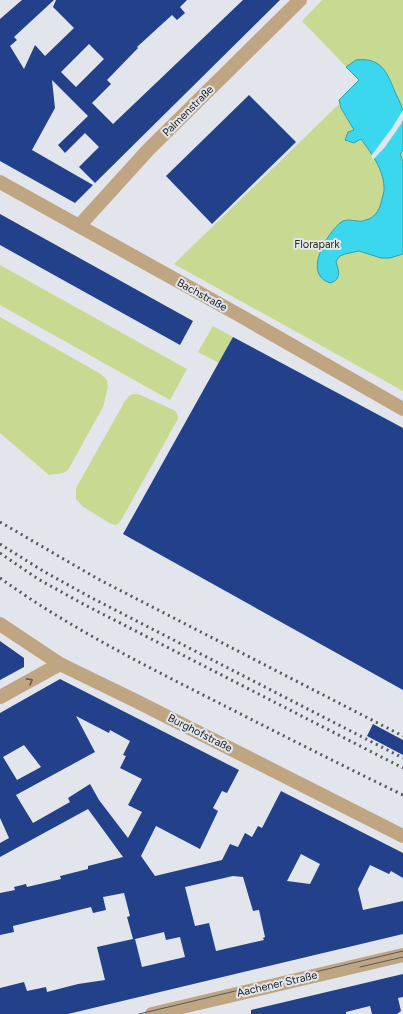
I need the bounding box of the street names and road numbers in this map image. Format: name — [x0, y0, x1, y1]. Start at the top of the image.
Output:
street label: Palmenstraße — [160, 83, 216, 139]
street label: Bachstraße — [175, 276, 229, 314]
street label: Burghofstraße — [166, 711, 234, 755]
street label: Aachener Straße — [236, 968, 318, 1000]

